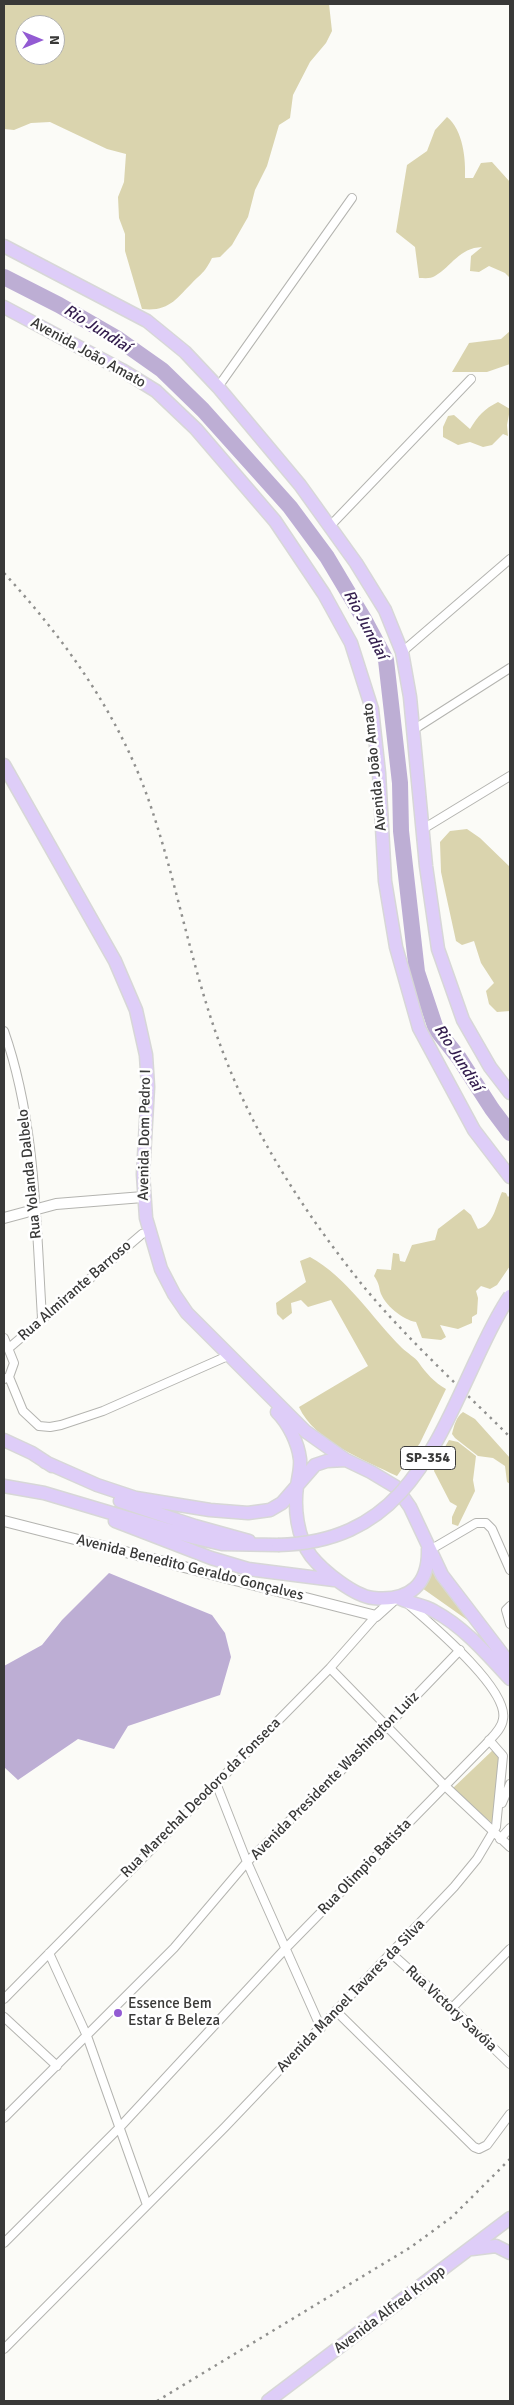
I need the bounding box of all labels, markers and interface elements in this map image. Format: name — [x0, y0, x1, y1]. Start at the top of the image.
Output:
north arrow — [15, 15, 65, 65]
text: N — [46, 35, 63, 45]
water label: Rio Jundiaí — [60, 301, 134, 357]
street label: Avenida João Amato — [27, 314, 149, 392]
water label: Rio Jundiaí — [339, 587, 391, 663]
street label: Avenida João Amato — [359, 702, 391, 832]
water label: Rio Jundiaí — [429, 1021, 487, 1095]
street label: Avenida Dom Pedro I — [135, 1069, 155, 1201]
street label: Rua Yolanda Dalbelo — [14, 1108, 46, 1240]
street label: Rua Almirante Barroso — [15, 1237, 135, 1345]
road number: SP-354 — [400, 1446, 456, 1470]
street label: Avenida Benedito Geraldo Gonçalves — [75, 1531, 305, 1605]
street label: Avenida Presidente Washington Luiz — [247, 1688, 423, 1864]
street label: Rua Marechal Deodoro da Fonseca — [117, 1714, 285, 1882]
street label: Rua Olimpio Batista — [315, 1815, 415, 1919]
street label: Avenida Manoel Tavares da Silva — [273, 1916, 429, 2076]
street label: Rua Victory Savóia — [402, 1962, 500, 2056]
place label: Essence Bem Estar & Beleza — [128, 1995, 220, 2030]
marker: Essence Bem Estar & Beleza — [112, 2007, 124, 2019]
street label: Avenida Alfred Krupp — [331, 2262, 449, 2358]

